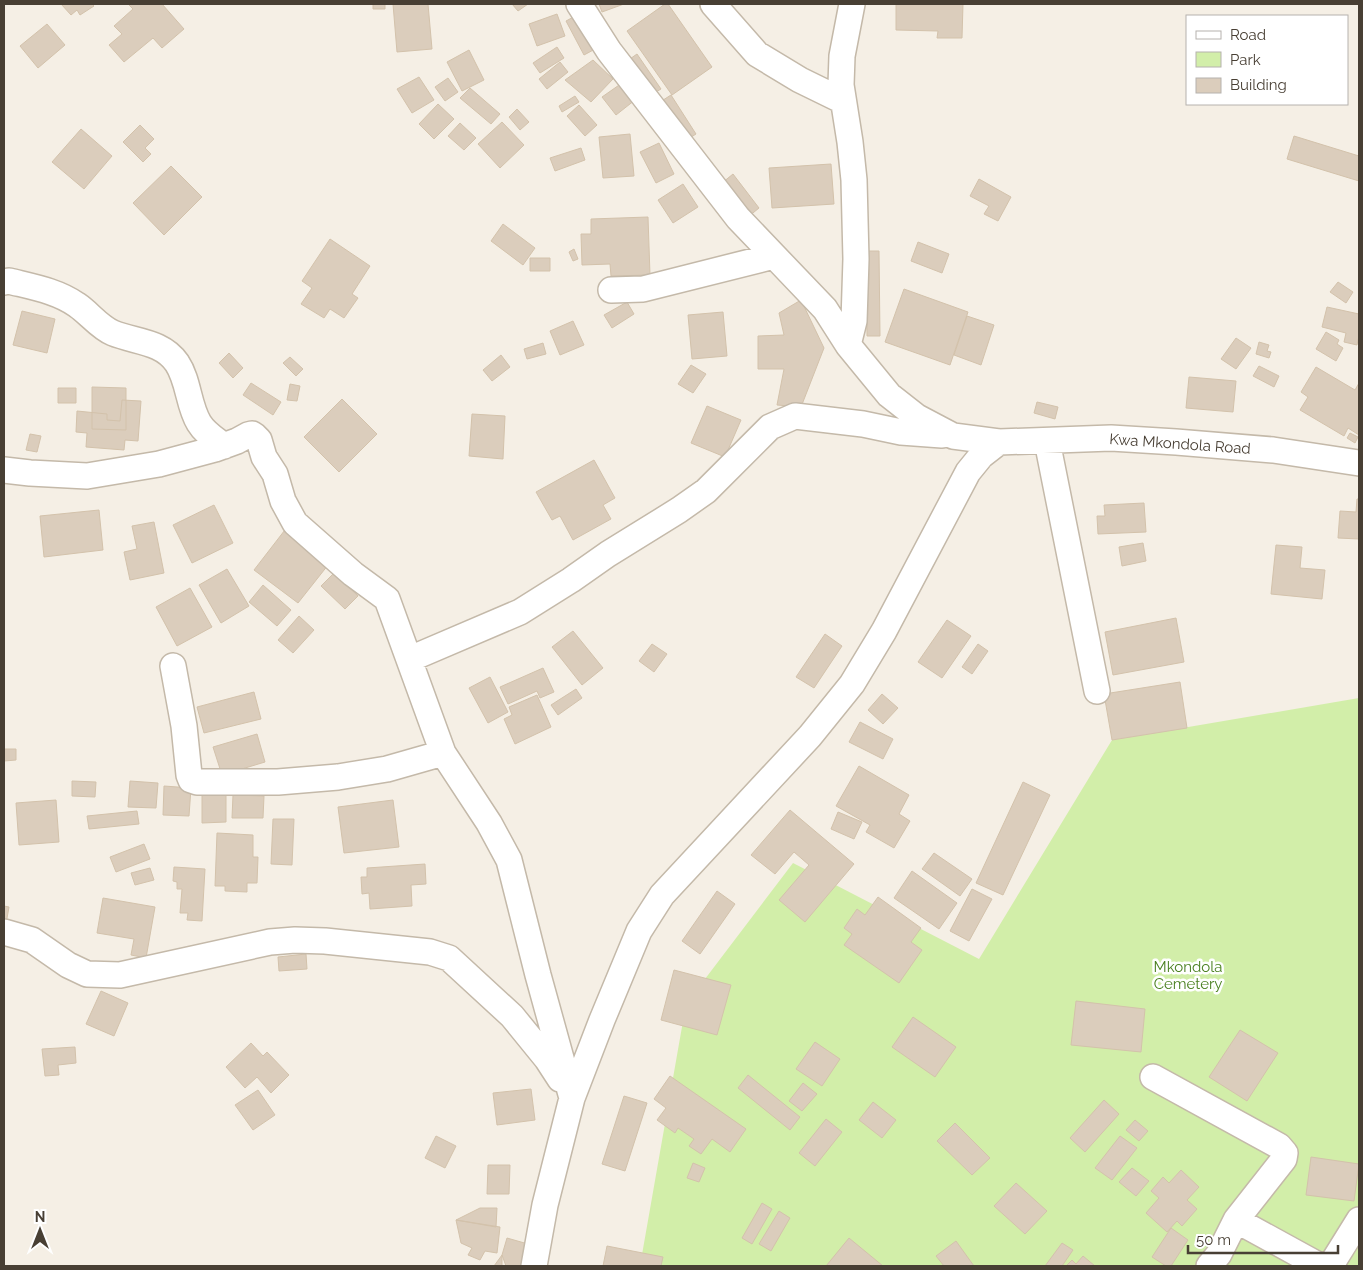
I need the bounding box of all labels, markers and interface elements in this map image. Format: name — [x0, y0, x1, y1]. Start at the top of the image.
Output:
legend — [1186, 15, 1348, 105]
text: Road — [1230, 26, 1266, 44]
text: Park — [1230, 51, 1261, 69]
text: Building — [1230, 76, 1287, 94]
street label: Kwa Mkondola Road — [1109, 430, 1251, 458]
park label: Mkondola Cemetery — [1154, 958, 1222, 993]
north arrow — [15, 1205, 65, 1255]
text: N — [35, 1209, 45, 1225]
scale bar — [1188, 1222, 1338, 1254]
text: 50 m — [1196, 1231, 1231, 1249]

